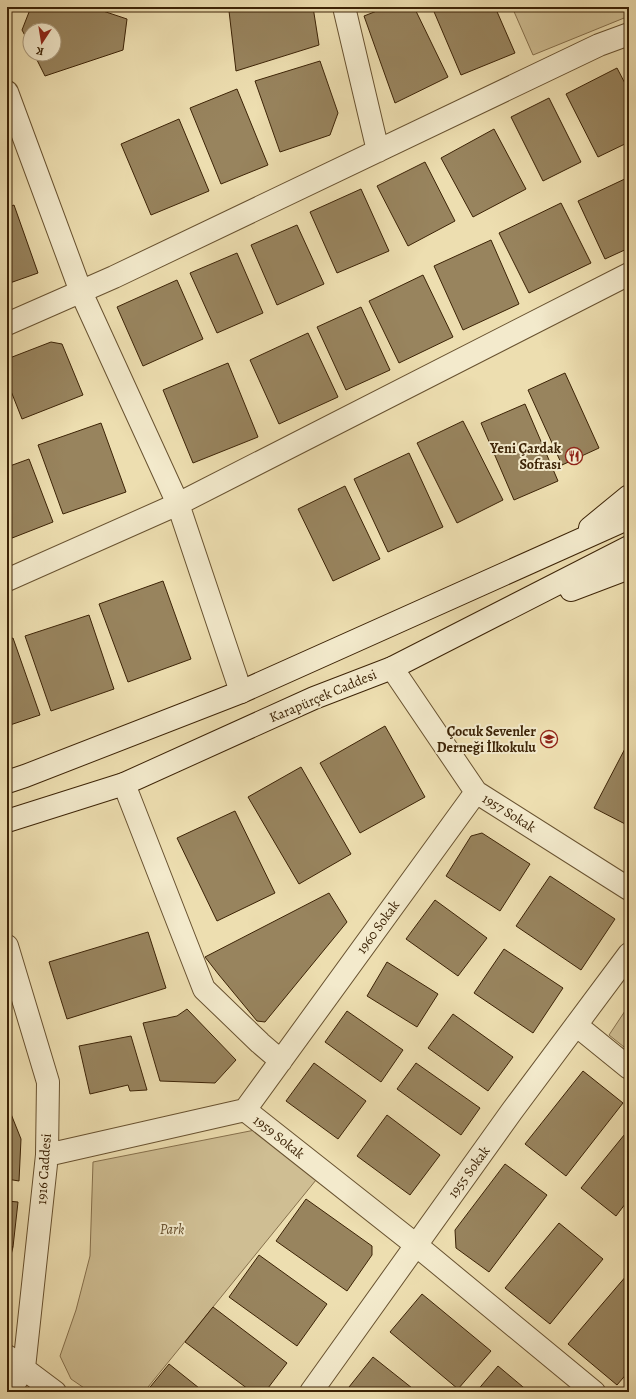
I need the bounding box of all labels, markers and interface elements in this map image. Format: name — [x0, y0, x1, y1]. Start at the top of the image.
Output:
north arrow — [22, 22, 62, 62]
text: K — [34, 43, 45, 59]
place label: Yeni Çardak Sofrası — [489, 439, 562, 474]
restaurant icon: Yeni Çardak Sofrası — [564, 446, 584, 466]
street label: Karapürçek Caddesi — [266, 665, 380, 727]
place label: Çocuk Sevenler Derneği İlkokulu — [437, 722, 536, 757]
school or university icon: Çocuk Sevenler Derneği İlkokulu — [539, 729, 559, 749]
street label: 1957 Sokak — [478, 789, 540, 837]
street label: 1960 Sokak — [352, 896, 404, 958]
street label: 1959 Sokak — [249, 1111, 309, 1163]
street label: 1916 Caddesi — [32, 1133, 56, 1205]
street label: 1955 Sokak — [444, 1142, 494, 1202]
park label: Park — [160, 1220, 184, 1239]

